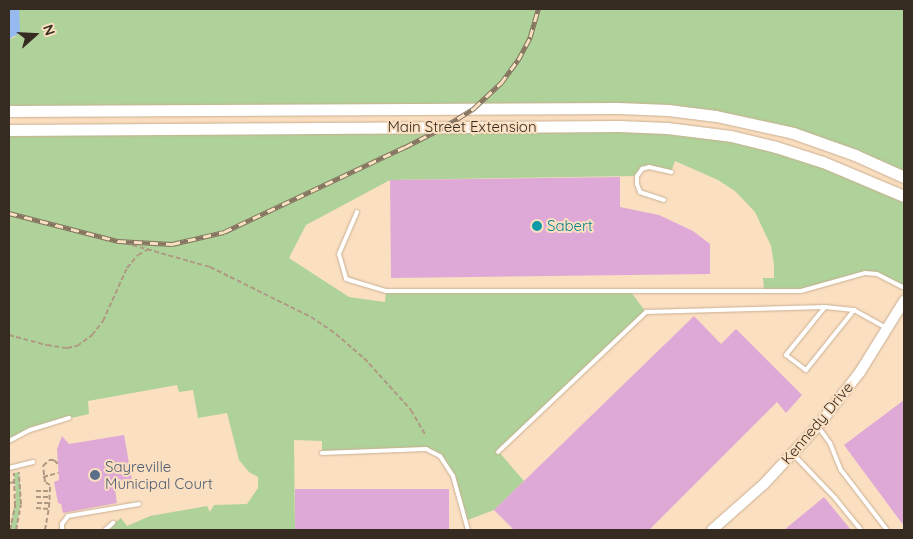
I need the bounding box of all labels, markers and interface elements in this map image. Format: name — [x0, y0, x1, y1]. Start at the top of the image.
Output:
north arrow — [10, 10, 60, 60]
text: N — [39, 22, 59, 38]
street label: Main Street Extension — [387, 118, 537, 136]
place label: Sabert — [547, 217, 593, 235]
marker: Sabert — [531, 220, 543, 232]
street label: Kennedy Drive — [777, 378, 857, 468]
place label: Sayreville Municipal Court — [105, 457, 213, 492]
marker: Sayreville Municipal Court — [89, 469, 101, 481]

